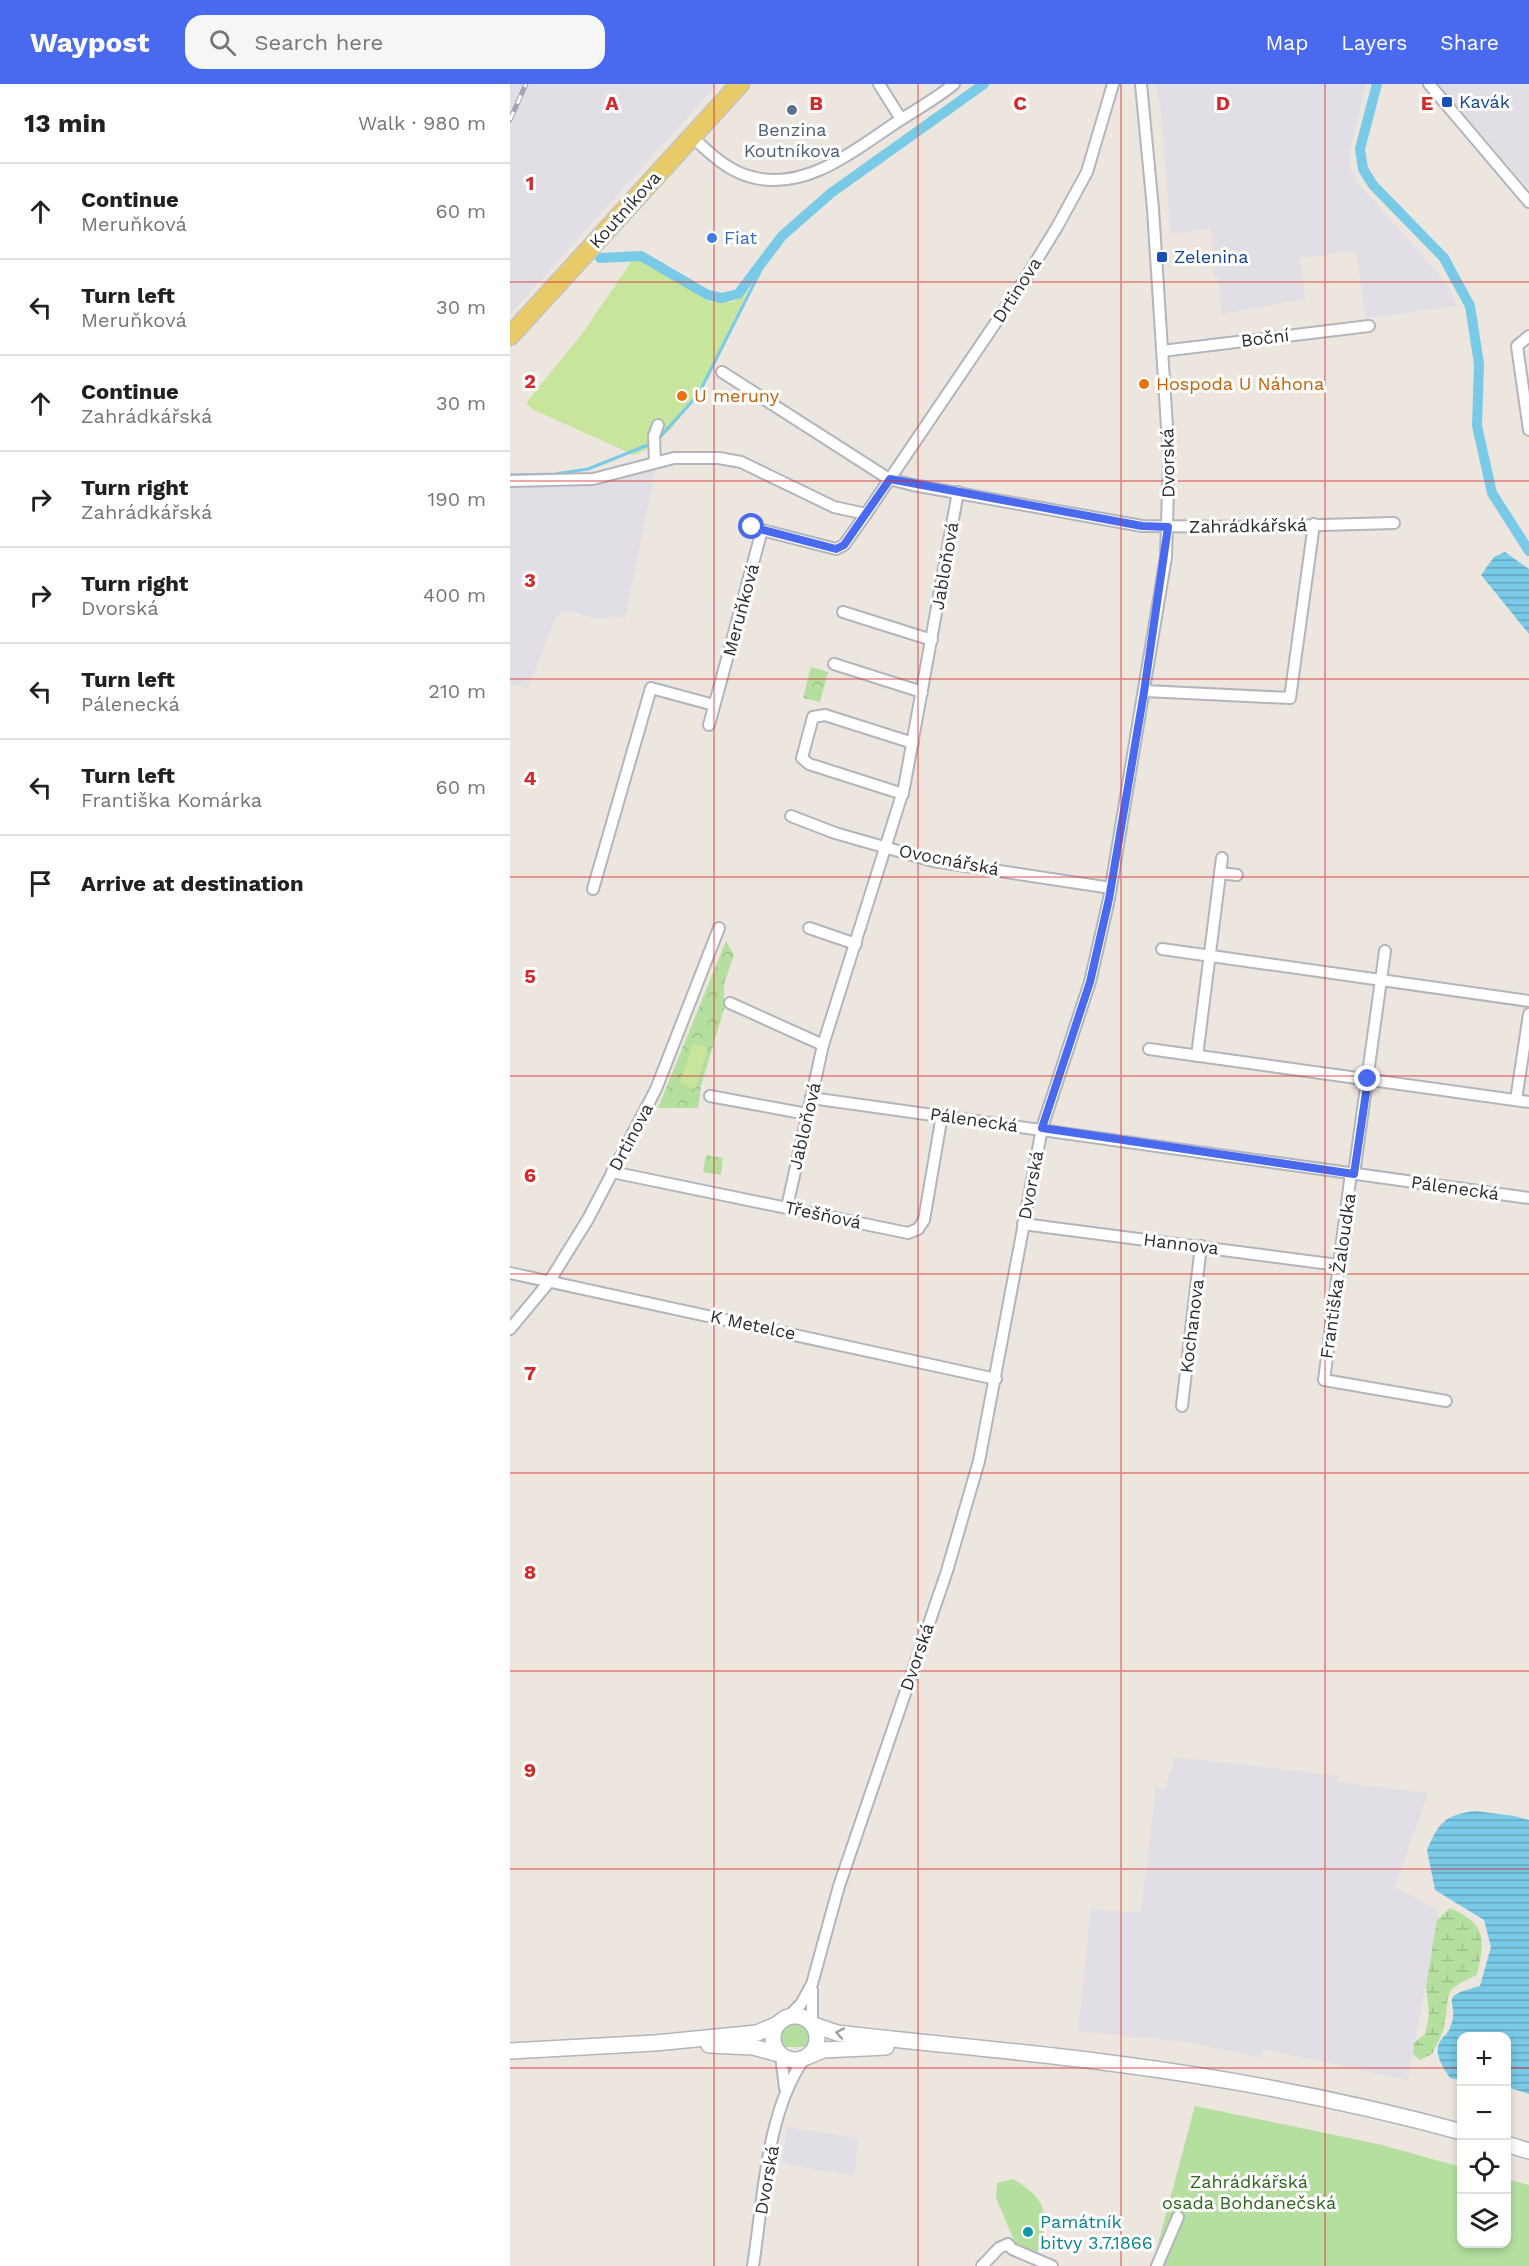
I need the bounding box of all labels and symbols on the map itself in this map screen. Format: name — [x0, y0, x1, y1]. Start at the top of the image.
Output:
text: A — [605, 91, 619, 115]
text: B — [809, 91, 823, 115]
text: C — [1013, 91, 1027, 115]
text: D — [1216, 91, 1230, 115]
text: E — [1421, 91, 1433, 115]
place label: Kavák — [1459, 91, 1510, 112]
marker: Kavák — [1440, 95, 1454, 109]
marker: Benzina Koutníkova — [785, 103, 799, 117]
place label: Benzina Koutníkova — [744, 119, 840, 161]
street label: Koutníkova — [585, 167, 665, 253]
text: 1 — [526, 171, 534, 195]
place label: Fiat — [724, 227, 758, 248]
marker: Fiat — [705, 231, 719, 245]
place label: Zelenina — [1174, 246, 1248, 267]
marker: Zelenina — [1155, 250, 1169, 264]
street label: Drtinova — [988, 253, 1045, 326]
street label: Boční — [1240, 324, 1291, 351]
text: 2 — [524, 369, 536, 393]
place label: Hospoda U Náhona — [1156, 373, 1324, 394]
marker: Hospoda U Náhona — [1137, 377, 1151, 391]
place label: U meruny — [694, 385, 780, 406]
marker: U meruny — [675, 389, 689, 403]
street label: Dvorská — [1156, 428, 1179, 498]
route start — [738, 513, 764, 539]
street label: Zahrádkářská — [1189, 514, 1307, 537]
street label: Jabloňová — [926, 520, 963, 612]
street label: Meruňková — [718, 561, 763, 659]
text: 3 — [524, 568, 536, 592]
text: 4 — [524, 766, 537, 790]
street label: Ovocnářská — [897, 839, 1001, 880]
text: 5 — [524, 964, 536, 988]
route end — [1354, 1065, 1380, 1091]
street label: Jabloňová — [784, 1080, 825, 1172]
street label: Drtinova — [604, 1099, 657, 1174]
street label: Pálenecká — [929, 1103, 1020, 1136]
street label: Dvorská — [1014, 1149, 1047, 1221]
text: 6 — [524, 1163, 536, 1187]
street label: Pálenecká — [1410, 1171, 1501, 1204]
street label: Františka Žaloudka — [1316, 1192, 1360, 1360]
street label: Třešňová — [783, 1196, 863, 1233]
street label: Hannova — [1142, 1228, 1220, 1259]
street label: Kochanova — [1175, 1278, 1208, 1374]
street label: K Metelce — [708, 1305, 798, 1344]
text: 7 — [524, 1361, 536, 1385]
text: 8 — [524, 1560, 536, 1584]
street label: Dvorská — [895, 1620, 938, 1693]
text: 9 — [524, 1758, 536, 1782]
one-way arrow — [835, 2027, 845, 2040]
street label: Dvorská — [750, 2144, 783, 2216]
park label: Zahrádkářská osada Bohdanečská — [1162, 2171, 1336, 2213]
place label: Památník bitvy 3.7.1866 — [1040, 2211, 1153, 2253]
marker: Památník bitvy 3.7.1866 — [1021, 2225, 1035, 2239]

